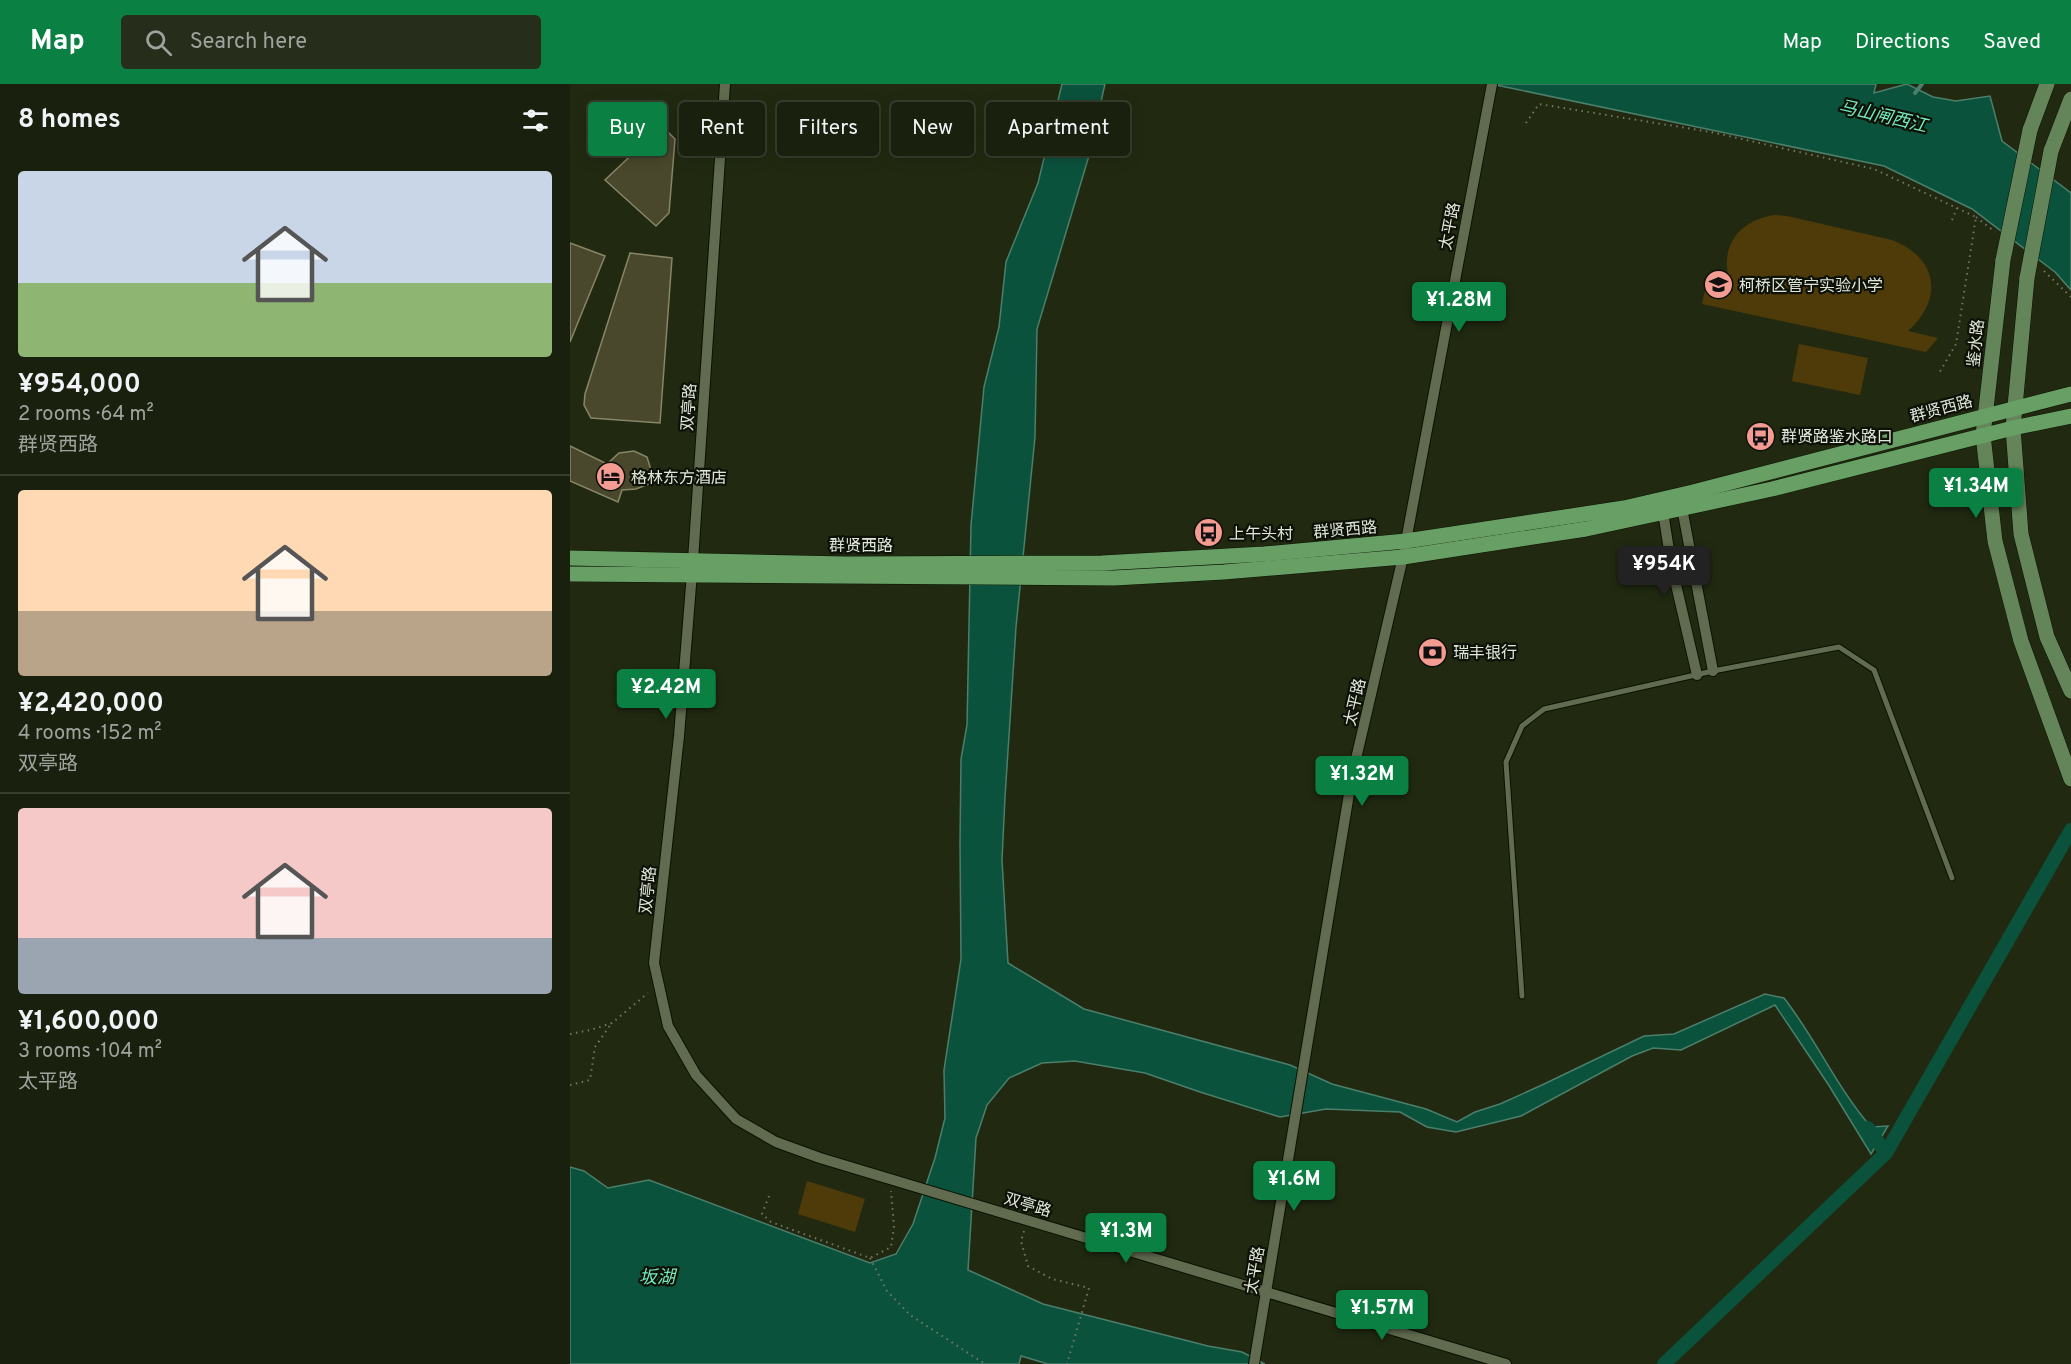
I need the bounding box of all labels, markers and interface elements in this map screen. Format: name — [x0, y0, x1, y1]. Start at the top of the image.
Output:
search box — [121, 15, 541, 69]
text: Map — [30, 24, 85, 60]
icon: search — [142, 26, 175, 59]
text: Search here — [190, 29, 307, 56]
text: Map — [1782, 29, 1822, 56]
text: Directions — [1855, 29, 1950, 56]
text: Saved — [1983, 29, 2041, 56]
water label: 马山闸西江 — [1836, 96, 1931, 139]
chip: Buy — [588, 102, 667, 156]
chip: Rent — [679, 102, 765, 156]
chip: Filters — [777, 102, 879, 156]
chip: New — [891, 102, 974, 156]
chip: Apartment — [986, 102, 1130, 156]
text: 8 homes — [18, 104, 121, 137]
icon: filters — [519, 104, 552, 137]
street label: 太平路 — [1437, 201, 1465, 252]
icon: home — [231, 210, 339, 318]
school or university icon: 柯桥区管宁实验小学 — [1702, 269, 1734, 301]
place label: 柯桥区管宁实验小学 — [1739, 277, 1883, 297]
pin: ¥1.28M — [1410, 282, 1508, 333]
text: ¥1.28M — [1426, 288, 1492, 314]
street label: 鉴水路 — [1965, 318, 1989, 368]
text: ¥954,000 — [18, 369, 141, 402]
street label: 双亭路 — [678, 382, 702, 432]
street label: 群贤西路 — [1908, 392, 1975, 428]
text: 2 rooms · 64 m² — [18, 402, 154, 428]
bus stop icon: 群贤路鉴水路口 — [1744, 420, 1776, 452]
place label: 群贤路鉴水路口 — [1781, 428, 1893, 448]
text: 群贤西路 — [18, 433, 98, 459]
hotel icon: 格林东方酒店 — [594, 461, 626, 493]
pin: ¥1.34M — [1927, 468, 2025, 519]
place label: 格林东方酒店 — [631, 469, 727, 489]
text: ¥1.34M — [1943, 474, 2009, 500]
bus stop icon: 上午头村 — [1192, 517, 1224, 549]
street label: 群贤西路 — [1312, 518, 1378, 544]
place label: 上午头村 — [1229, 525, 1293, 545]
icon: home — [231, 529, 339, 637]
street label: 群贤西路 — [829, 537, 893, 557]
pin: ¥954K — [1622, 546, 1706, 597]
text: ¥954K — [1632, 552, 1696, 578]
bank icon: 瑞丰银行 — [1416, 636, 1448, 668]
place label: 瑞丰银行 — [1453, 644, 1517, 664]
pin: ¥2.42M — [617, 669, 715, 720]
text: ¥2.42M — [631, 675, 701, 701]
street label: 太平路 — [1341, 677, 1371, 728]
text: ¥2,420,000 — [18, 688, 164, 721]
text: 4 rooms · 152 m² — [18, 721, 162, 747]
text: 双亭路 — [18, 752, 78, 778]
pin: ¥1.32M — [1313, 756, 1411, 807]
text: ¥1.32M — [1329, 762, 1395, 788]
icon: home — [231, 847, 339, 955]
street label: 双亭路 — [637, 865, 661, 915]
text: ¥1,600,000 — [18, 1006, 159, 1039]
text: 3 rooms · 104 m² — [18, 1039, 162, 1065]
text: 太平路 — [18, 1070, 78, 1096]
pin: ¥1.6M — [1252, 1161, 1336, 1212]
text: ¥1.6M — [1267, 1167, 1321, 1193]
street label: 双亭路 — [1002, 1189, 1053, 1222]
pin: ¥1.3M — [1084, 1213, 1168, 1264]
text: ¥1.3M — [1099, 1219, 1153, 1245]
street label: 太平路 — [1242, 1245, 1270, 1296]
water label: 坂湖 — [639, 1267, 678, 1290]
pin: ¥1.57M — [1333, 1290, 1431, 1341]
text: ¥1.57M — [1350, 1296, 1414, 1322]

